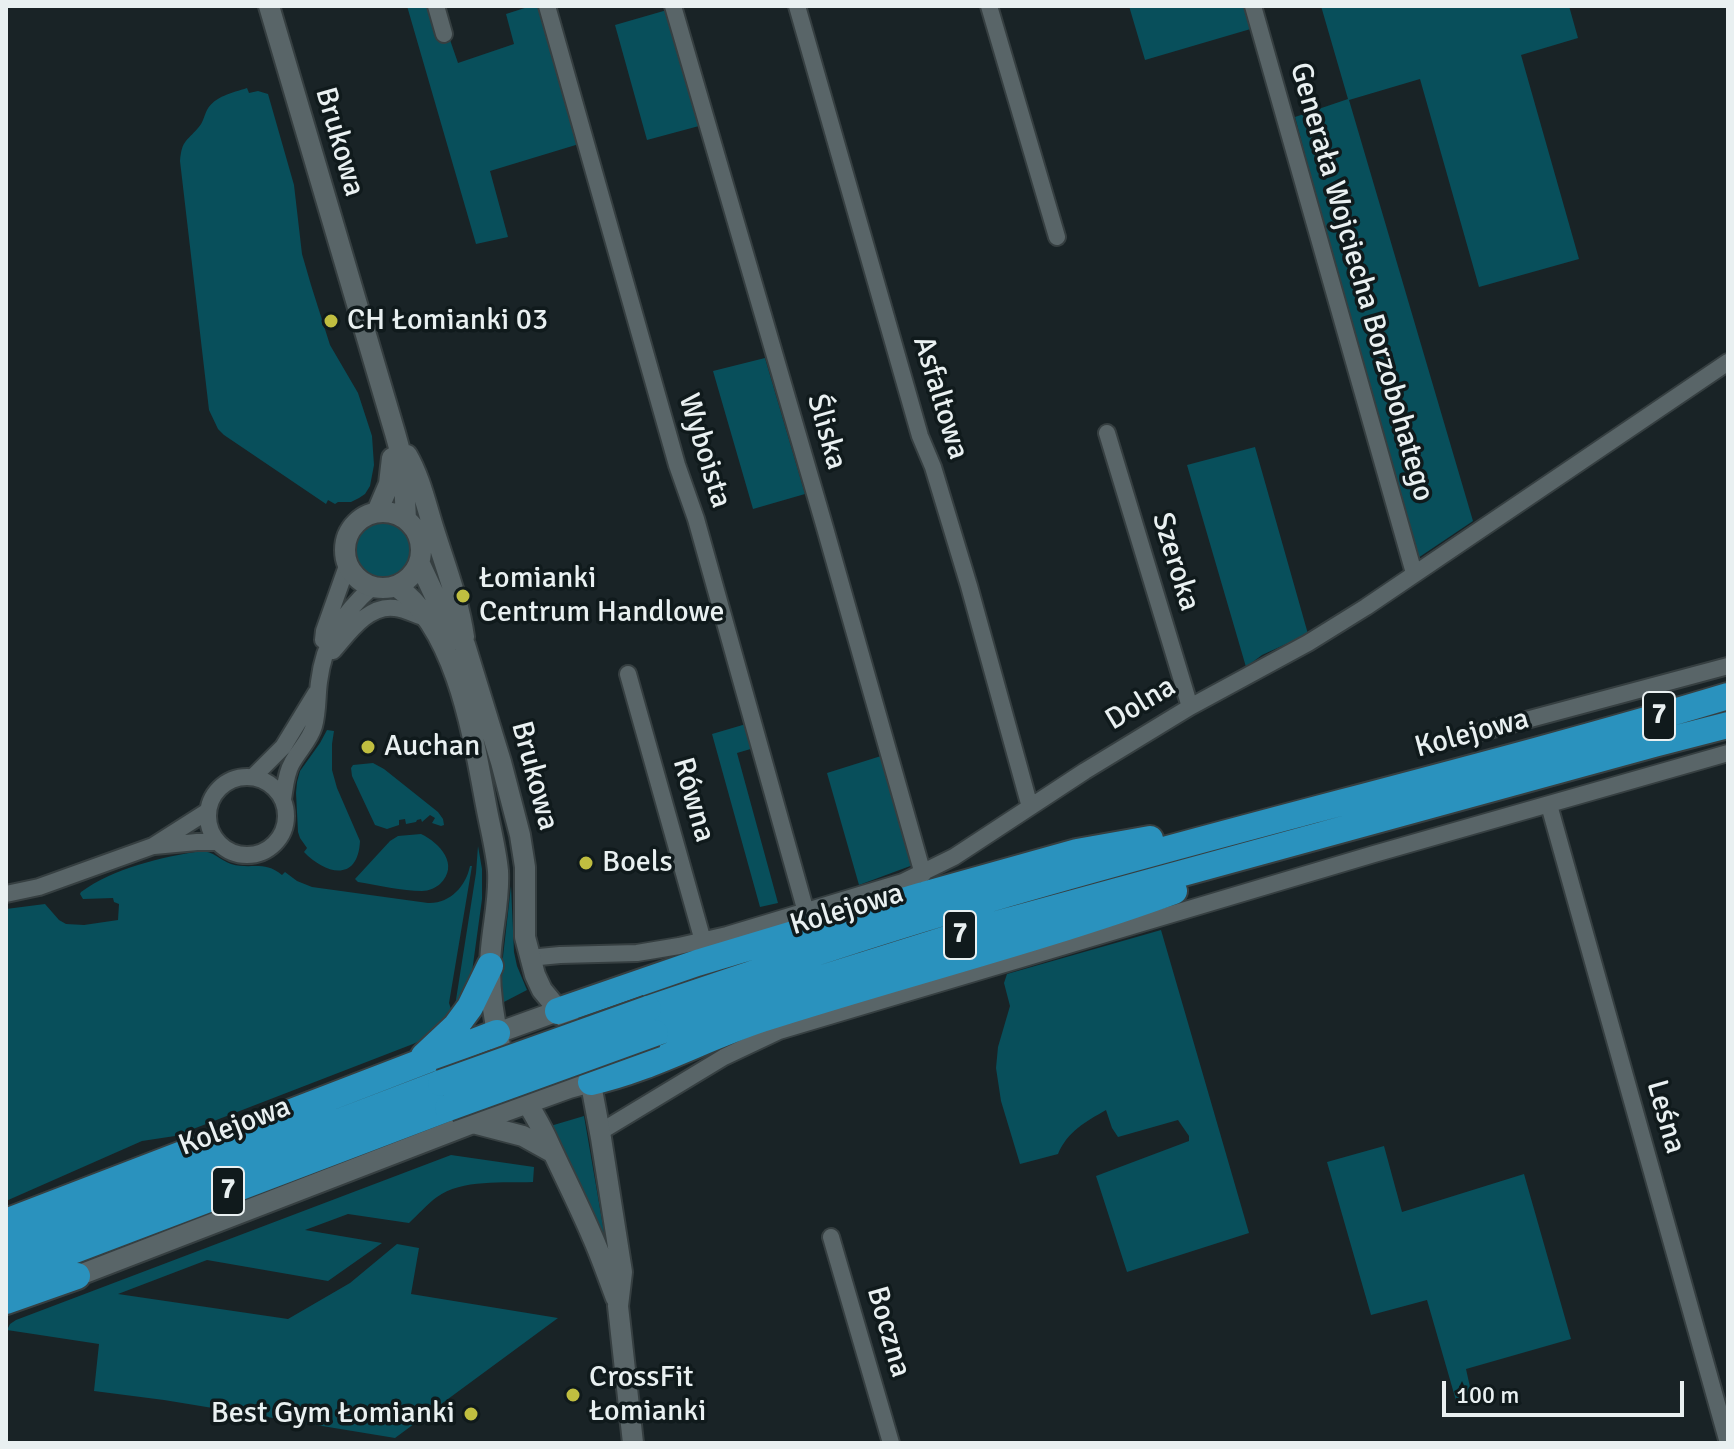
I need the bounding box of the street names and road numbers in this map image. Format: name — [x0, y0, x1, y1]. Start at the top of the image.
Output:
street label: Generała Wojciecha Borzobohatego — [1281, 59, 1441, 505]
street label: Brukowa — [306, 83, 372, 201]
street label: Asfaltowa — [904, 332, 976, 464]
street label: Wyboista — [670, 389, 738, 513]
street label: Śliska — [798, 390, 854, 474]
street label: Szeroka — [1143, 509, 1207, 615]
street label: Dolna — [1099, 669, 1183, 739]
road number: 7 — [1643, 692, 1675, 740]
street label: Kolejowa — [1411, 702, 1533, 766]
street label: Brukowa — [502, 717, 566, 835]
street label: Równa — [664, 754, 722, 846]
street label: Kolejowa — [786, 876, 908, 944]
road number: 7 — [944, 911, 976, 959]
street label: Leśna — [1637, 1076, 1693, 1158]
street label: Kolejowa — [174, 1089, 296, 1165]
road number: 7 — [212, 1167, 244, 1215]
street label: Boczna — [858, 1282, 918, 1382]

